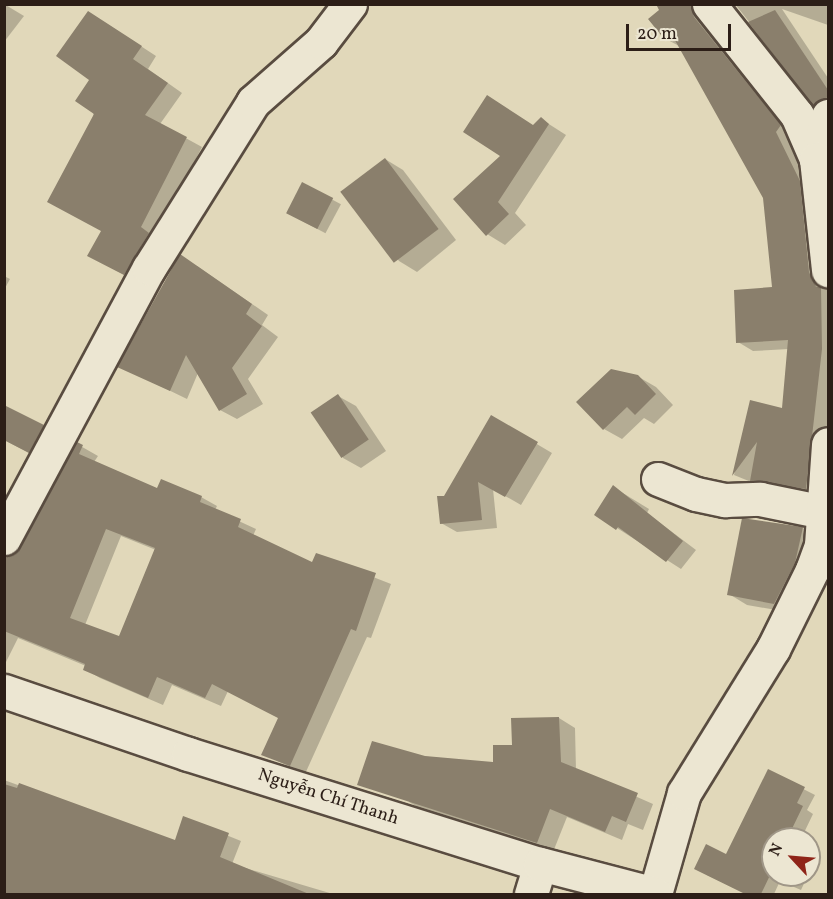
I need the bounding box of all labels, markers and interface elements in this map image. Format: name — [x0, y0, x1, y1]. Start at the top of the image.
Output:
scale bar — [629, 12, 734, 50]
text: 20 m — [637, 22, 677, 47]
street label: Nguyễn Chí Thanh — [255, 765, 401, 831]
north arrow — [761, 827, 821, 887]
text: N — [764, 840, 789, 860]

